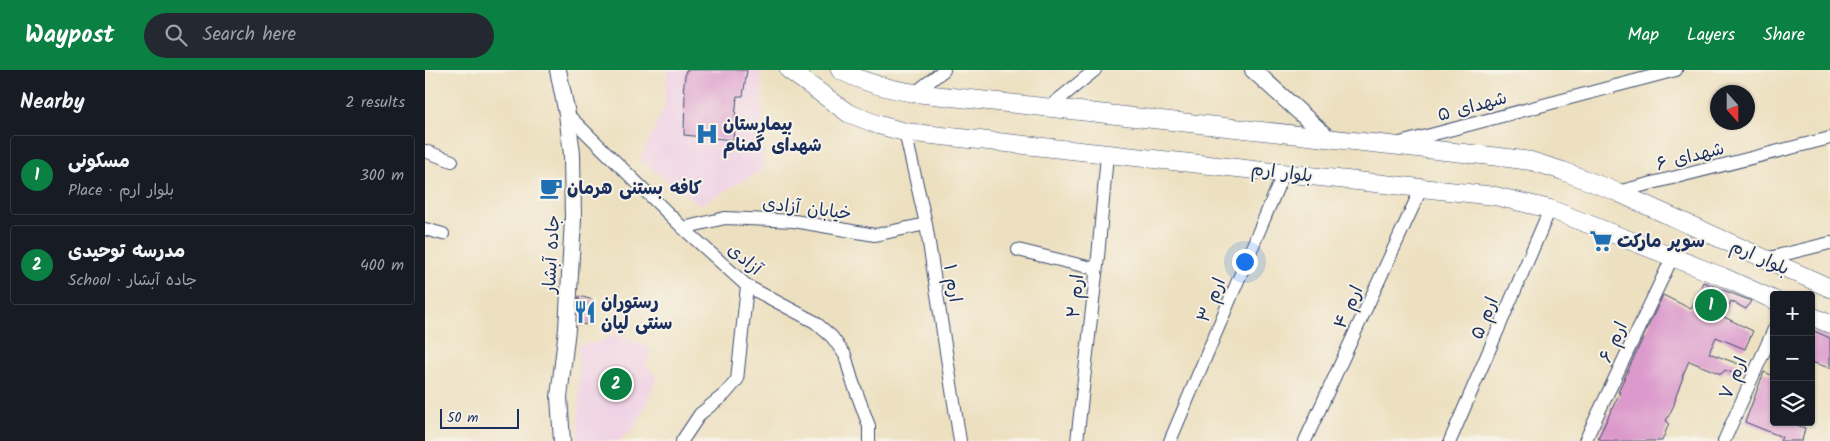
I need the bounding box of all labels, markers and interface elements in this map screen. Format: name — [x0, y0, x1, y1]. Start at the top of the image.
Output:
search box — [144, 13, 494, 58]
text: Waypost — [25, 16, 114, 55]
text: Search here — [202, 20, 296, 50]
icon: search — [162, 21, 190, 49]
text: Map — [1628, 21, 1659, 50]
text: Layers — [1687, 21, 1735, 50]
text: Share — [1763, 21, 1805, 50]
street label: شهدای ۵ — [1434, 84, 1511, 131]
north arrow — [1710, 85, 1755, 130]
text: Nearby — [20, 86, 85, 119]
text: 2 results — [345, 90, 405, 115]
place label: بیمارستان شهدای گمنام — [723, 111, 822, 161]
hospital icon: بیمارستان شهدای گمنام — [694, 121, 720, 147]
street label: شهدای ۶ — [1653, 135, 1728, 180]
text: مسکونی — [68, 147, 130, 177]
street label: بلوار ارم — [1249, 155, 1314, 192]
text: 1 — [35, 163, 39, 188]
text: 300 m — [360, 163, 404, 188]
cafe icon: کافه بستنی هرمان — [538, 175, 564, 201]
place label: کافه بستنی هرمان — [567, 175, 702, 204]
text: Place · بلوار ارم — [68, 178, 174, 203]
street label: خیابان آزادی — [760, 190, 853, 229]
street label: جاده آبشار — [536, 214, 569, 296]
supermarket icon: سوپر مارکت — [1588, 228, 1614, 254]
place label: سوپر مارکت — [1617, 228, 1705, 257]
street label: بلوار ارم — [1725, 233, 1794, 284]
text: مدرسه توحیدی — [68, 237, 185, 267]
street label: آزادی — [720, 237, 769, 284]
your location — [1232, 249, 1258, 275]
text: 2 — [32, 253, 42, 278]
text: 400 m — [360, 253, 404, 278]
street label: ارم ۱ — [934, 262, 969, 304]
text: School · جاده آبشار — [68, 268, 197, 293]
street label: ارم ۲ — [1060, 273, 1093, 319]
street label: ارم ۳ — [1190, 274, 1235, 328]
street label: ارم ۴ — [1327, 281, 1372, 334]
pin: 1 — [1695, 286, 1727, 324]
place label: رستوران سنتی لیان — [601, 289, 672, 339]
map controls — [1770, 291, 1815, 426]
button: + — [1770, 291, 1815, 336]
street label: ارم ۵ — [1463, 293, 1507, 345]
restaurant icon: رستوران سنتی لیان — [572, 299, 598, 325]
street label: ارم ۶ — [1592, 317, 1636, 368]
button: − — [1770, 336, 1815, 381]
street label: ارم ۷ — [1712, 353, 1756, 405]
pin: 2 — [600, 365, 632, 403]
button: layers — [1770, 381, 1815, 426]
scale bar — [440, 406, 519, 429]
text: 50 m — [447, 407, 478, 429]

